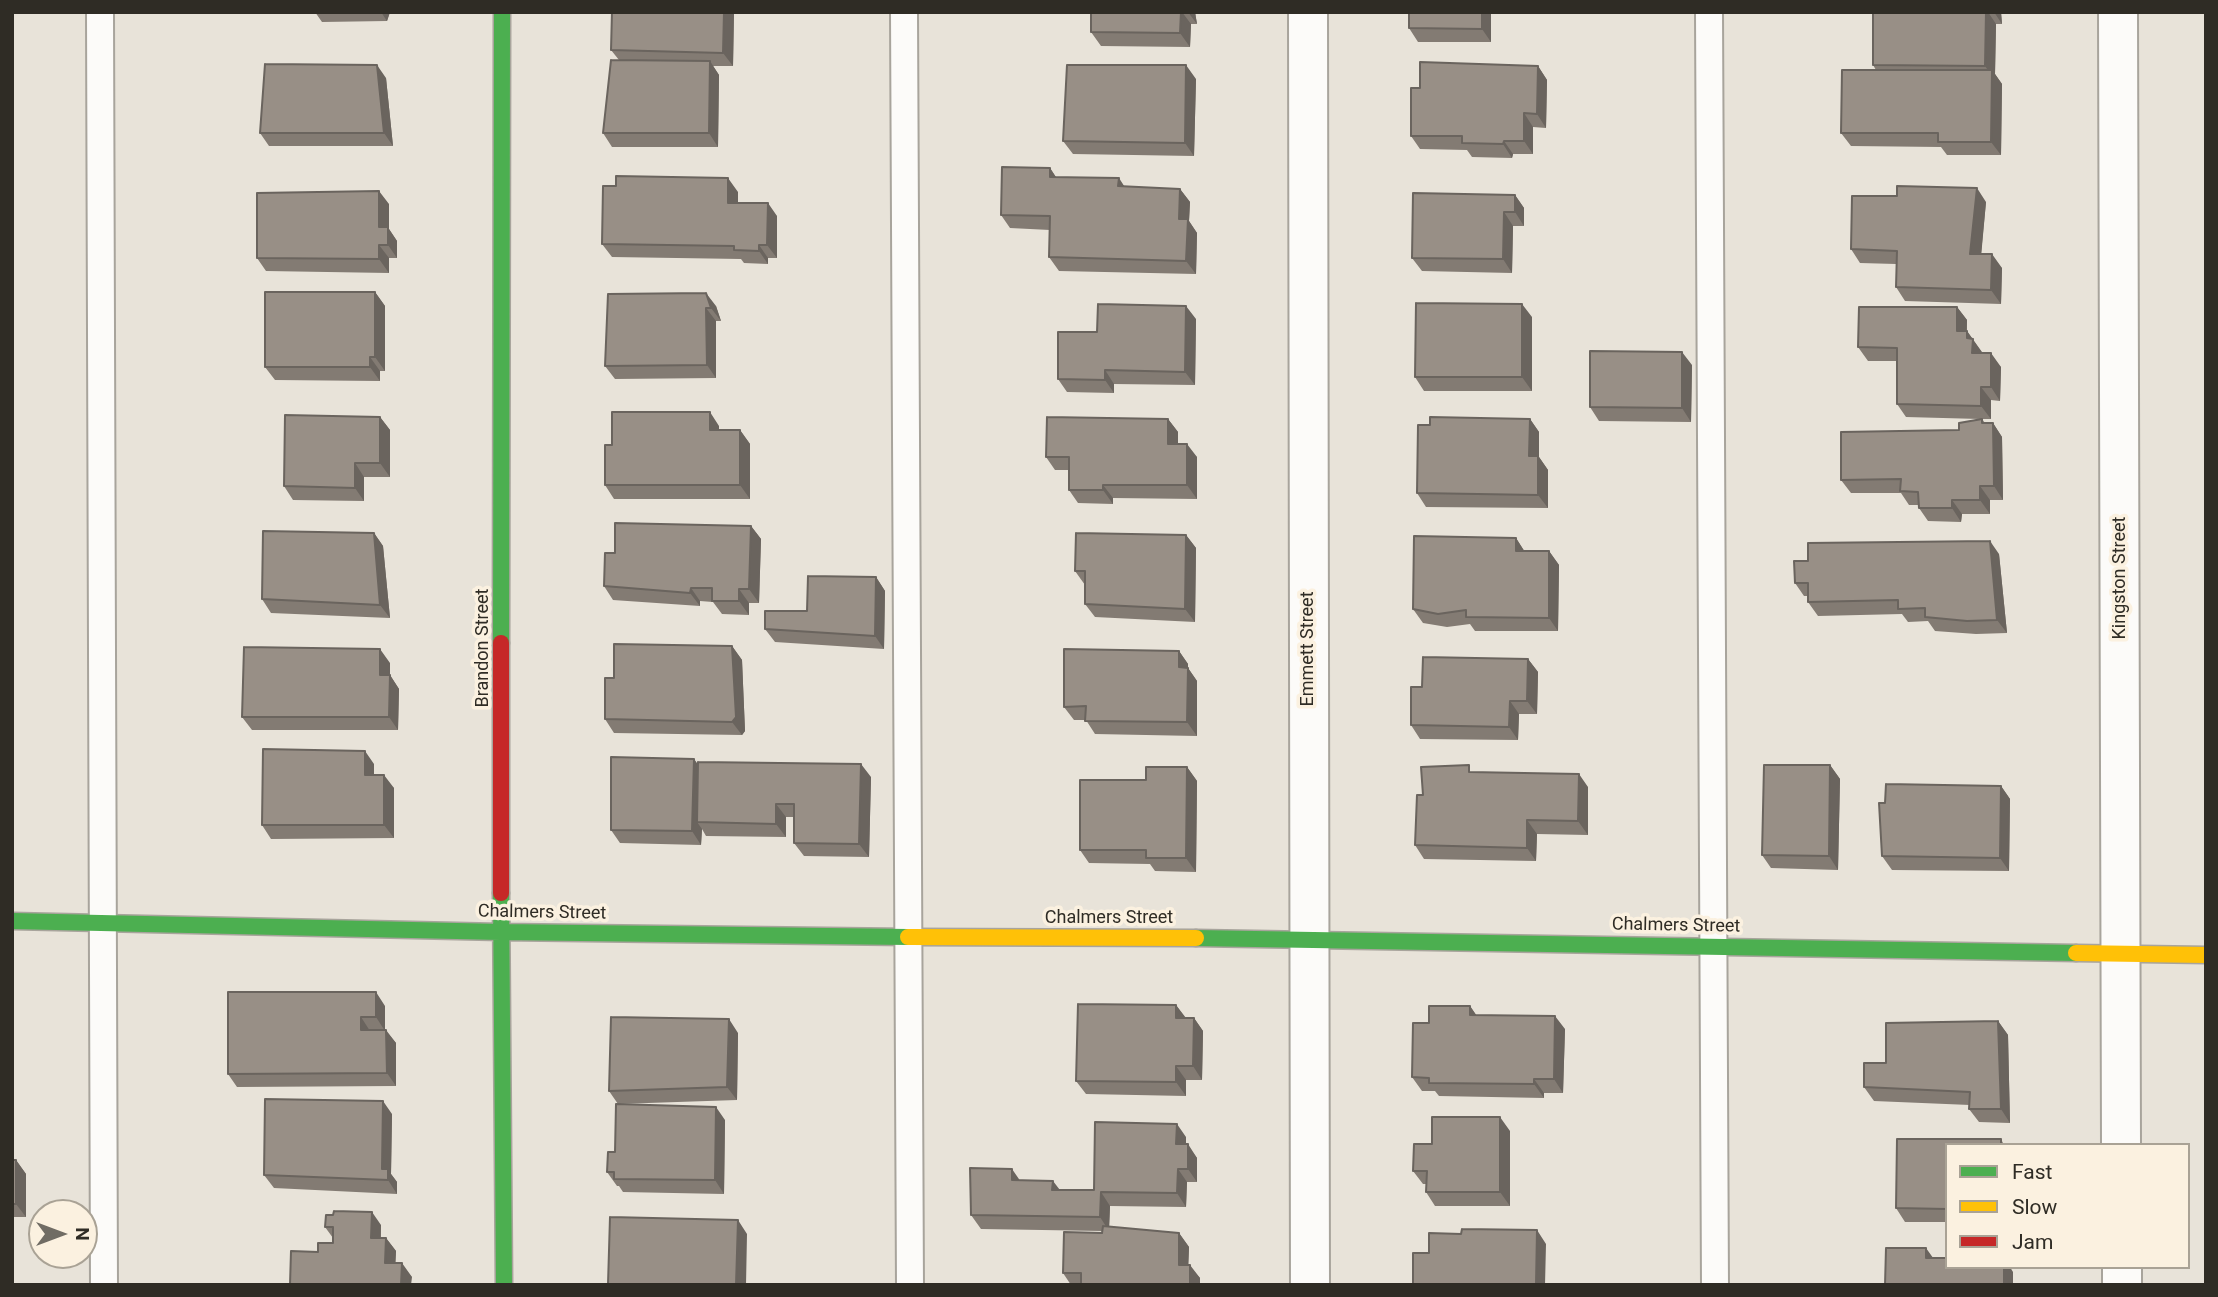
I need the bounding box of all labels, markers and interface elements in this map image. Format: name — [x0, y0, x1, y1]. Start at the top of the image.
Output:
street label: Kingston Street — [2109, 517, 2131, 639]
street label: Brandon Street — [472, 588, 494, 708]
street label: Emmett Street — [1297, 591, 1319, 707]
street label: Chalmers Street — [478, 901, 606, 925]
street label: Chalmers Street — [1045, 907, 1173, 929]
street label: Chalmers Street — [1612, 914, 1740, 938]
legend — [1945, 1143, 2190, 1269]
text: Fast — [2012, 1160, 2052, 1184]
text: Slow — [2012, 1195, 2057, 1219]
north arrow — [28, 1199, 98, 1269]
text: N — [71, 1227, 94, 1241]
text: Jam — [2012, 1230, 2053, 1254]

